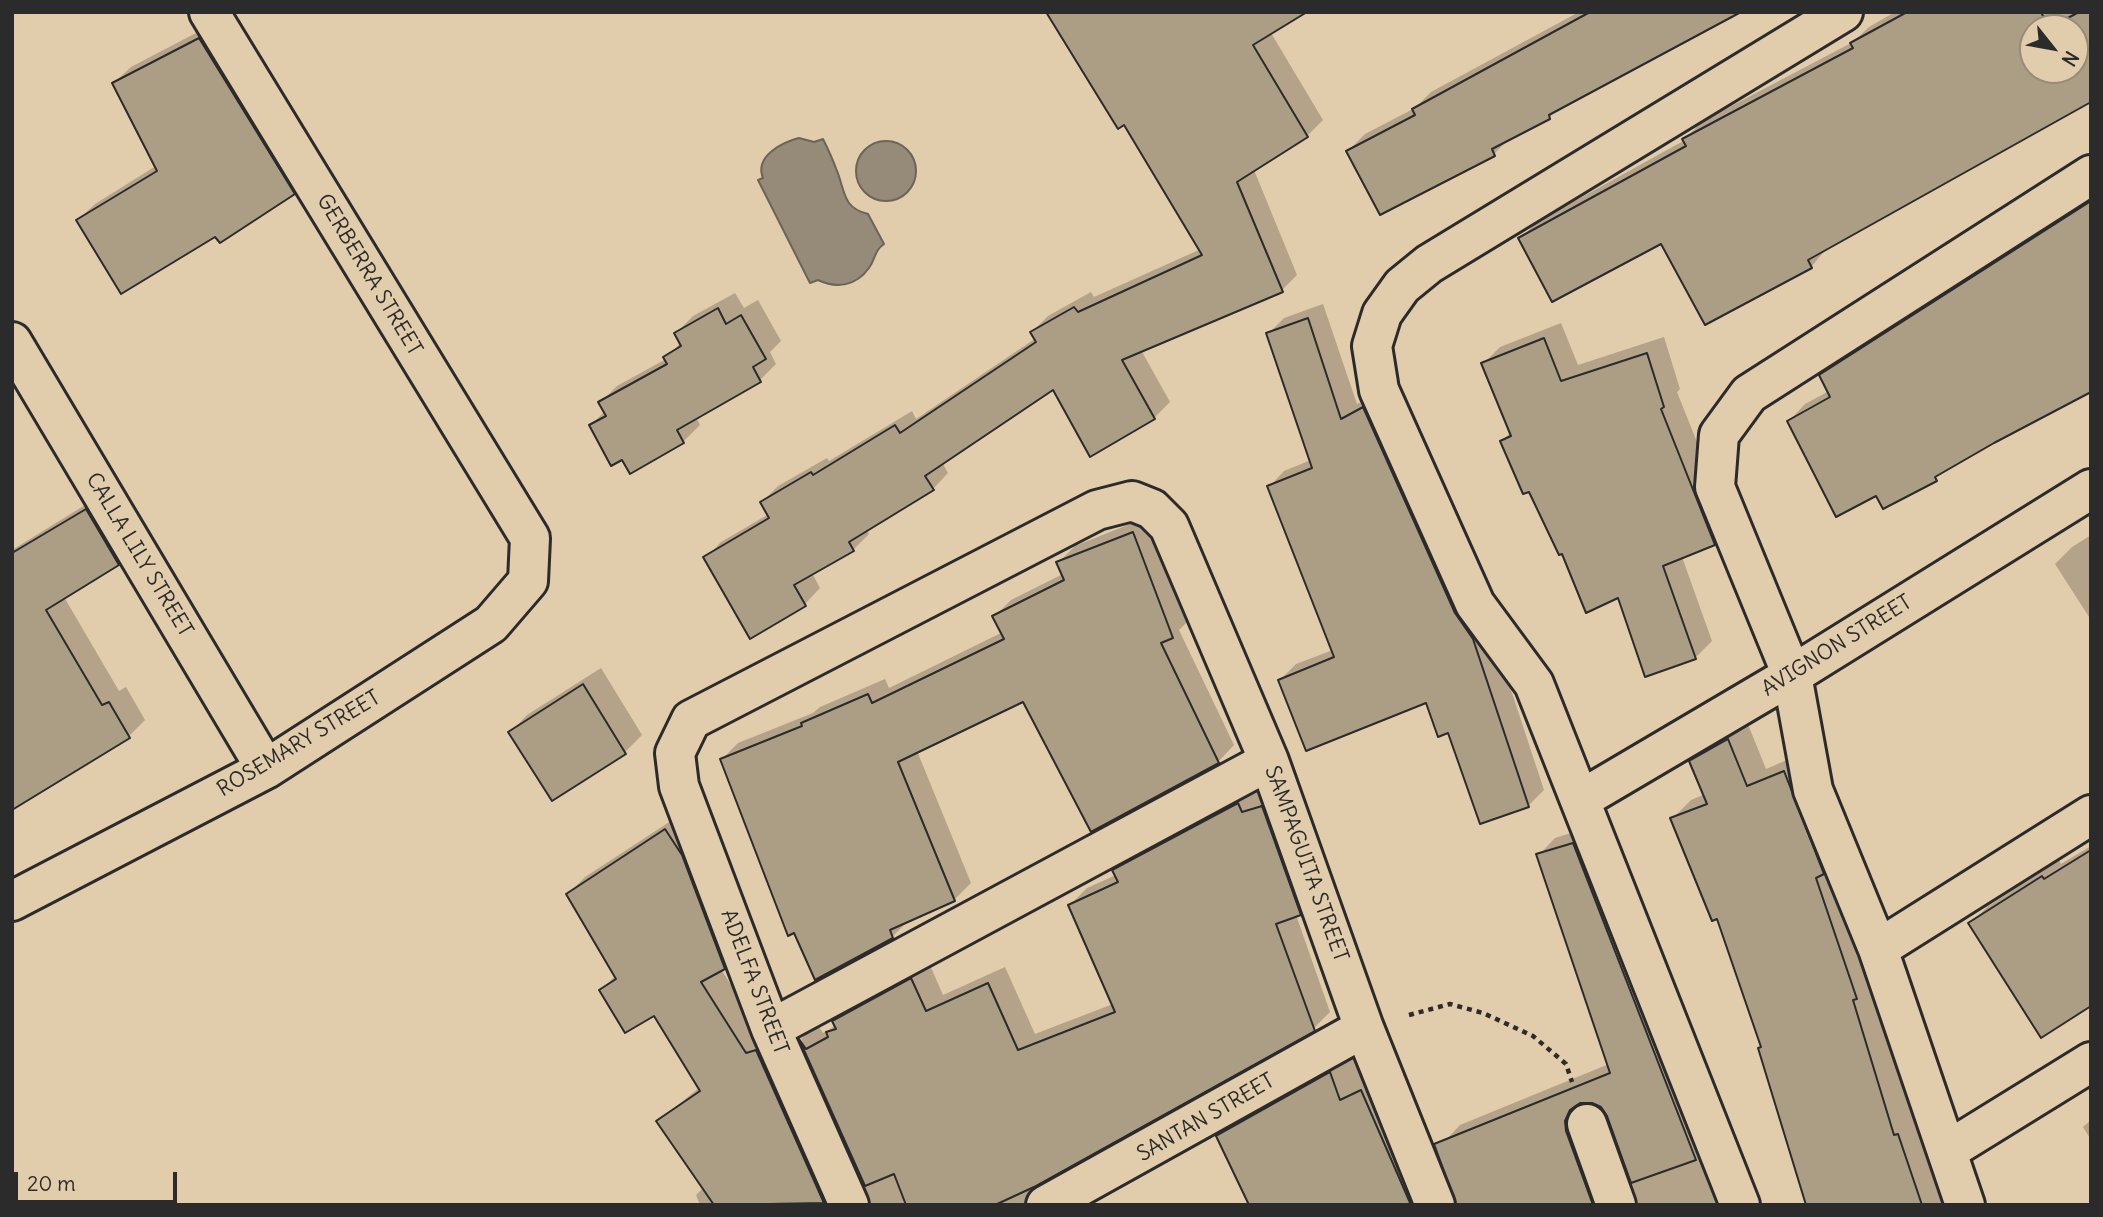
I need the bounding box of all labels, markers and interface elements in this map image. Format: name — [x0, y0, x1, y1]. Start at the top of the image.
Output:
north arrow — [2019, 14, 2089, 84]
text: N — [2057, 47, 2084, 71]
street label: GERBERRA STREET — [311, 190, 427, 360]
street label: CALLA LILY STREET — [80, 468, 198, 642]
street label: AVIGNON STREET — [1757, 590, 1917, 702]
street label: ROSEMARY STREET — [213, 685, 385, 803]
street label: SAMPAGUITA STREET — [1259, 763, 1353, 965]
street label: ADELFA STREET — [715, 906, 793, 1058]
street label: SANTAN STREET — [1133, 1069, 1279, 1167]
scale bar — [18, 1158, 180, 1202]
text: 20 m — [27, 1170, 76, 1197]

